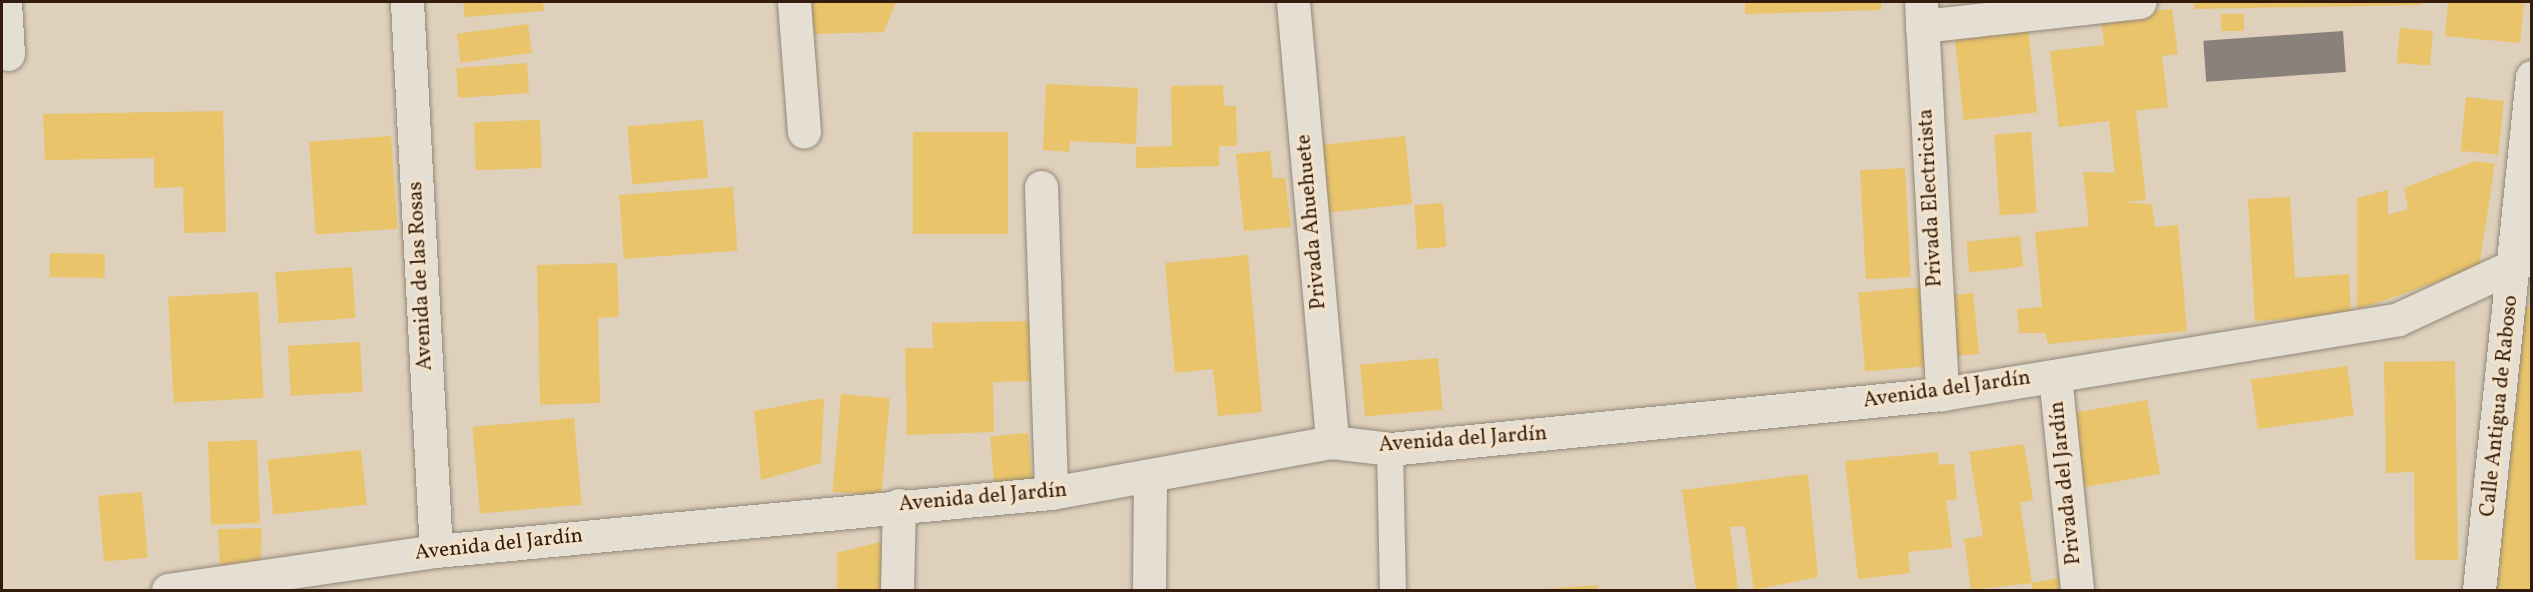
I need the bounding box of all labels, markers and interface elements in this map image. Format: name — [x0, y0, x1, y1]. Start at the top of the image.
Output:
street label: Privada Electricista — [1914, 108, 1948, 288]
street label: Privada Ahuehuete — [1292, 133, 1332, 311]
street label: Avenida de las Rosas — [403, 181, 439, 371]
street label: Calle Antigua de Raboso — [2476, 294, 2524, 518]
street label: Avenida del Jardín — [1862, 366, 2032, 414]
street label: Privada del Jardín — [2045, 400, 2087, 566]
street label: Avenida del Jardín — [1378, 422, 1548, 458]
street label: Avenida del Jardín — [898, 478, 1068, 518]
street label: Avenida del Jardín — [414, 524, 584, 566]

